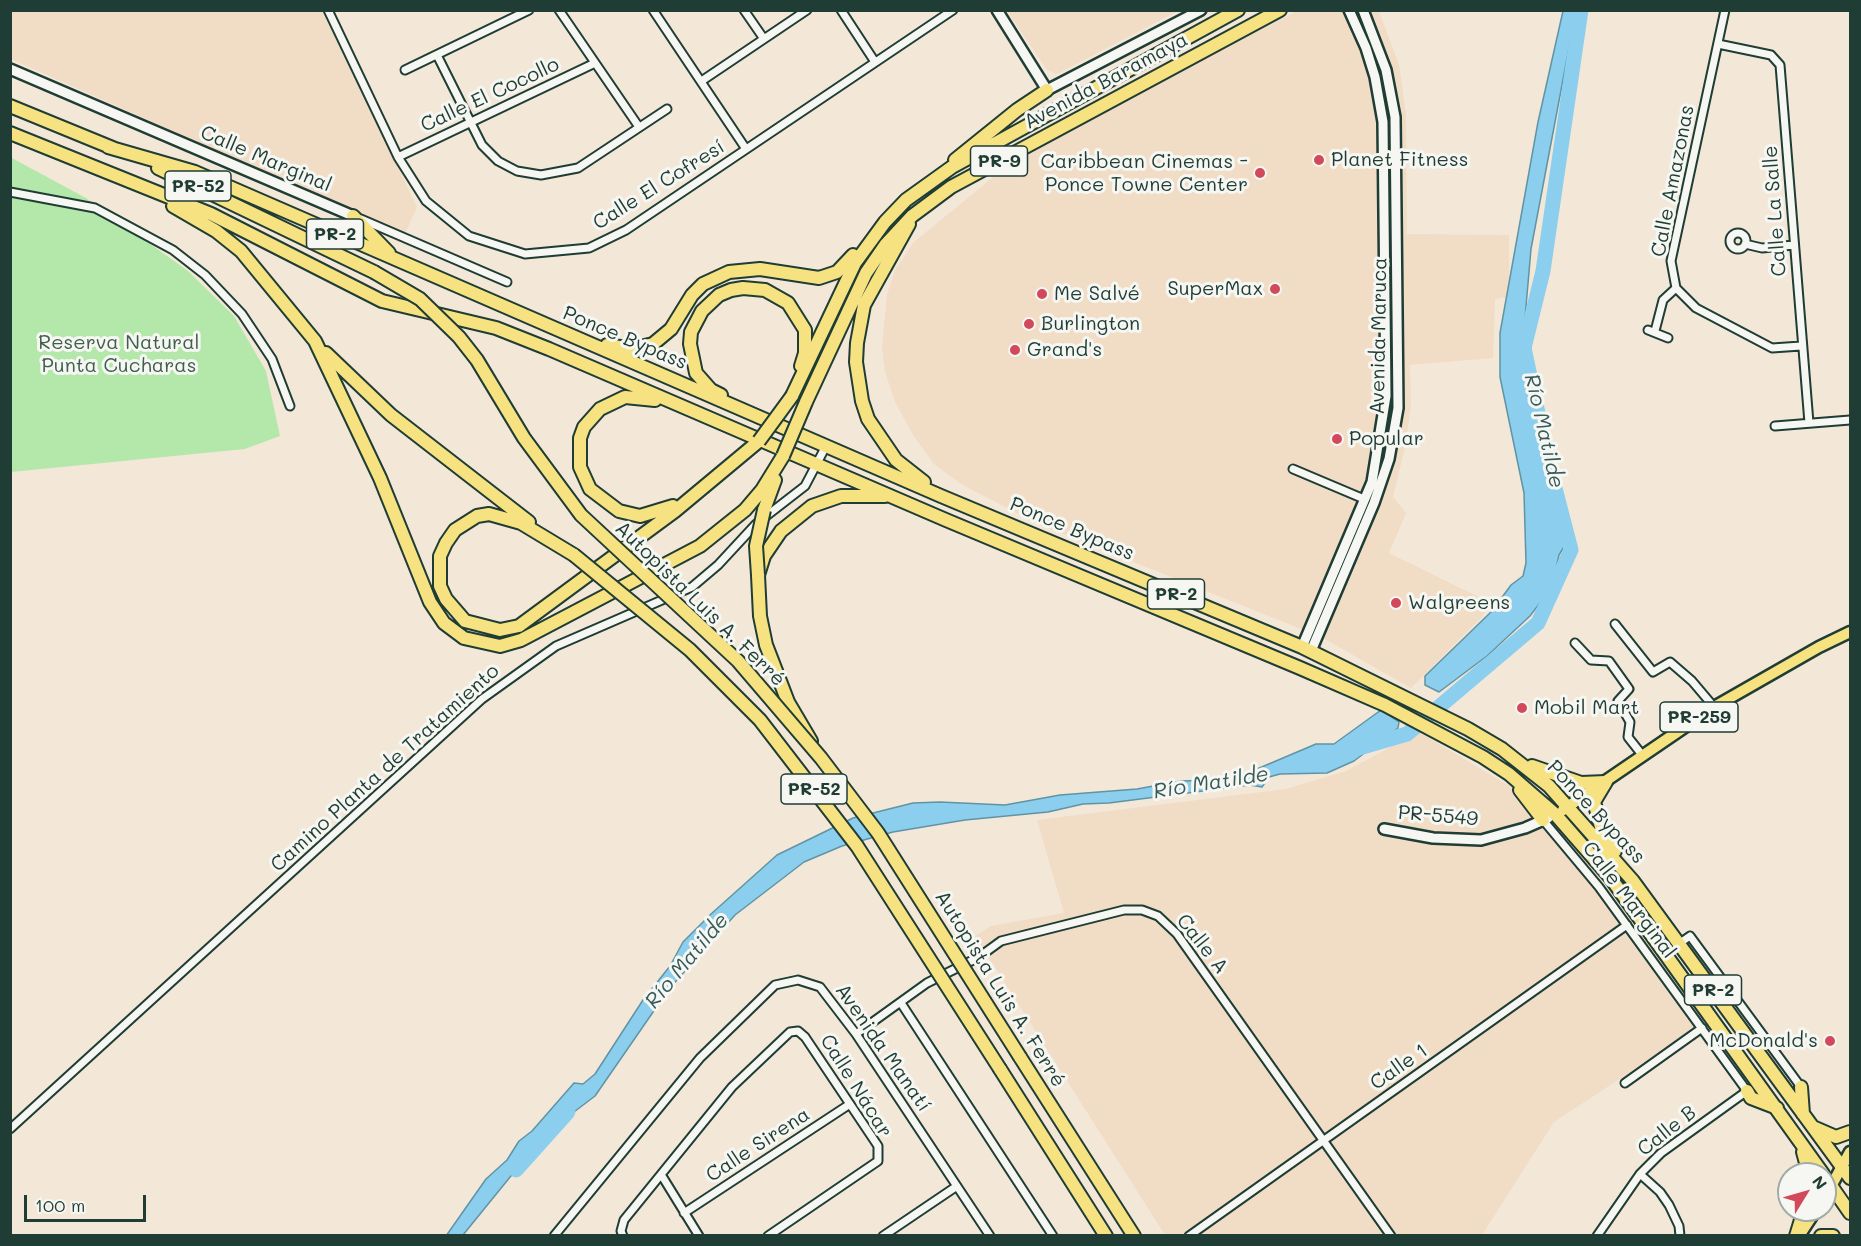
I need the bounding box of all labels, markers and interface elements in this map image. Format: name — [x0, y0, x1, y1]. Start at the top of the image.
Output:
street label: Avenida Baramaya — [1020, 28, 1192, 134]
street label: Calle El Cocollo — [417, 52, 563, 138]
street label: Calle Amazonas — [1647, 103, 1699, 259]
street label: Calle Marginal — [197, 121, 335, 197]
street label: Calle El Cofresí — [589, 135, 729, 235]
street label: Calle La Salle — [1758, 145, 1792, 277]
road number: PR-9 — [970, 146, 1028, 176]
place label: Planet Fitness — [1331, 148, 1468, 172]
place label: Caribbean Cinemas - Ponce Towne Center — [1040, 150, 1248, 197]
marker: Planet Fitness — [1312, 153, 1326, 167]
marker: Caribbean Cinemas - Ponce Towne Center — [1253, 166, 1267, 180]
road number: PR-52 — [165, 171, 231, 201]
road number: PR-2 — [306, 219, 364, 249]
street label: Avenida Maruca — [1366, 257, 1392, 415]
place label: SuperMax — [1167, 277, 1263, 301]
place label: Me Salvé — [1054, 282, 1140, 306]
marker: SuperMax — [1268, 282, 1282, 296]
marker: Me Salvé — [1035, 287, 1049, 301]
street label: Ponce Bypass — [559, 301, 691, 375]
place label: Burlington — [1041, 312, 1140, 336]
marker: Burlington — [1022, 317, 1036, 331]
park label: Reserva Natural Punta Cucharas — [38, 331, 200, 378]
place label: Grand's — [1027, 338, 1102, 362]
marker: Grand's — [1008, 343, 1022, 357]
water label: Río Matilde — [1519, 372, 1569, 490]
place label: Popular — [1349, 427, 1424, 451]
marker: Popular — [1330, 432, 1344, 446]
street label: Ponce Bypass — [1006, 492, 1138, 566]
street label: Autopista Luis A. Ferré — [610, 516, 790, 692]
road number: PR-2 — [1148, 579, 1204, 609]
place label: Walgreens — [1408, 591, 1510, 615]
marker: Walgreens — [1389, 596, 1403, 610]
street label: Camino Planta de Tratamiento — [266, 659, 504, 877]
place label: Mobil Mart — [1534, 696, 1639, 720]
marker: Mobil Mart — [1515, 701, 1529, 715]
road number: PR-259 — [1660, 702, 1738, 732]
street label: Ponce Bypass — [1542, 755, 1650, 869]
water label: Río Matilde — [1152, 761, 1270, 805]
road number: PR-52 — [781, 774, 847, 804]
street label: PR-5549 — [1397, 801, 1479, 831]
street label: Calle Marginal — [1577, 837, 1681, 963]
street label: Autopista Luis A. Ferré — [930, 886, 1070, 1092]
water label: Río Matilde — [640, 908, 734, 1014]
street label: Calle A — [1171, 909, 1233, 979]
road number: PR-2 — [1684, 975, 1742, 1005]
street label: Avenida Manatí — [830, 979, 936, 1117]
place label: McDonald's — [1709, 1029, 1818, 1053]
street label: Calle Nácar — [815, 1030, 897, 1142]
marker: McDonald's — [1823, 1034, 1837, 1048]
street label: Calle 1 — [1366, 1039, 1432, 1095]
street label: Calle B — [1633, 1101, 1701, 1161]
street label: Calle Sirena — [702, 1103, 814, 1187]
north arrow — [1777, 1162, 1837, 1222]
text: N — [1808, 1171, 1832, 1193]
scale bar — [27, 1183, 148, 1221]
text: 100 m — [35, 1193, 85, 1217]

